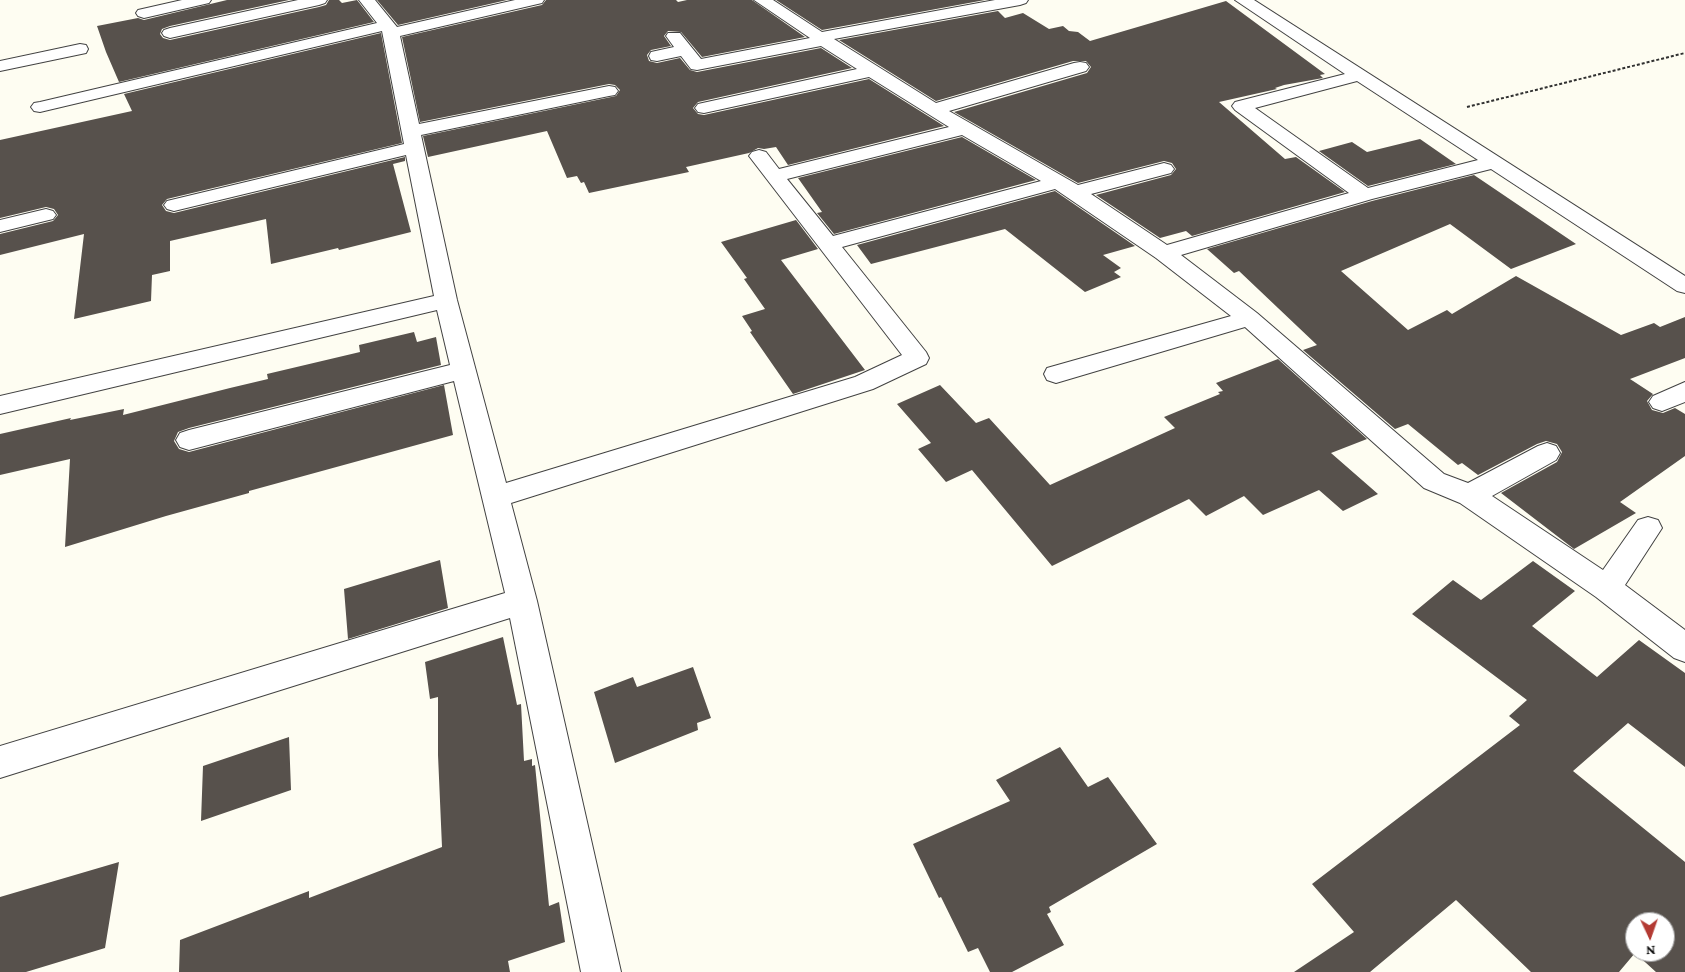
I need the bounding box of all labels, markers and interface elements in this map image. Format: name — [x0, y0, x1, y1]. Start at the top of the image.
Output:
north arrow — [1625, 912, 1675, 962]
text: N — [1646, 943, 1656, 959]

